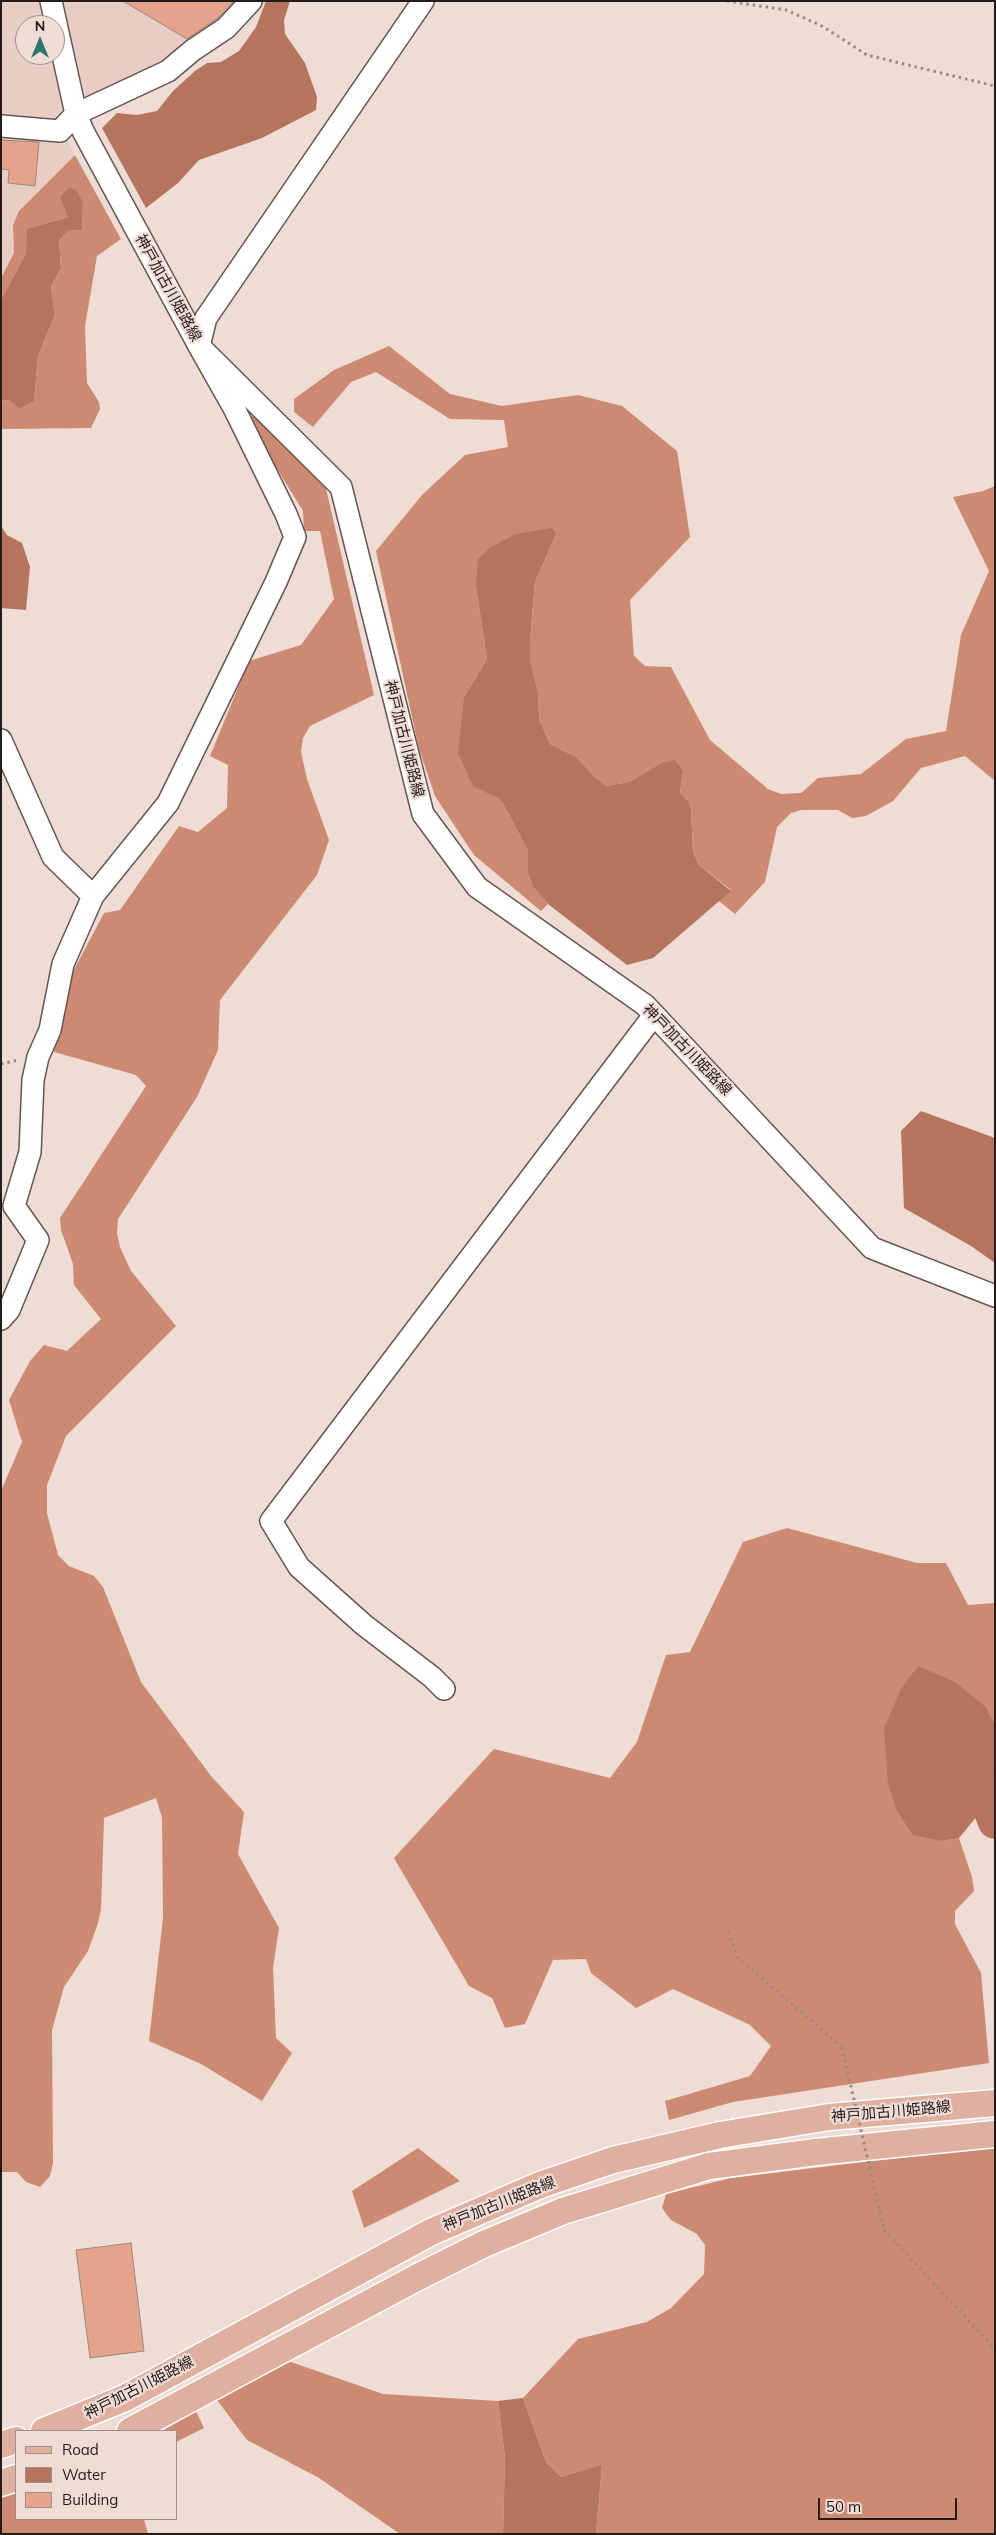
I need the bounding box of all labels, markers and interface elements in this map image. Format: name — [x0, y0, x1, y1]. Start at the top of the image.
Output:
north arrow — [15, 15, 65, 65]
text: N — [35, 17, 45, 35]
street label: 神戸加古川姫路線 — [131, 231, 205, 345]
street label: 神戸加古川姫路線 — [381, 679, 427, 799]
street label: 神戸加古川姫路線 — [639, 1001, 735, 1099]
street label: 神戸加古川姫路線 — [830, 2098, 952, 2126]
street label: 神戸加古川姫路線 — [440, 2173, 558, 2235]
street label: 神戸加古川姫路線 — [81, 2353, 197, 2423]
legend — [15, 2430, 178, 2520]
text: Road — [62, 2440, 99, 2459]
text: Water — [62, 2465, 106, 2484]
scale bar — [821, 2488, 960, 2520]
text: Building — [62, 2490, 118, 2509]
text: 50 m — [826, 2497, 861, 2516]

